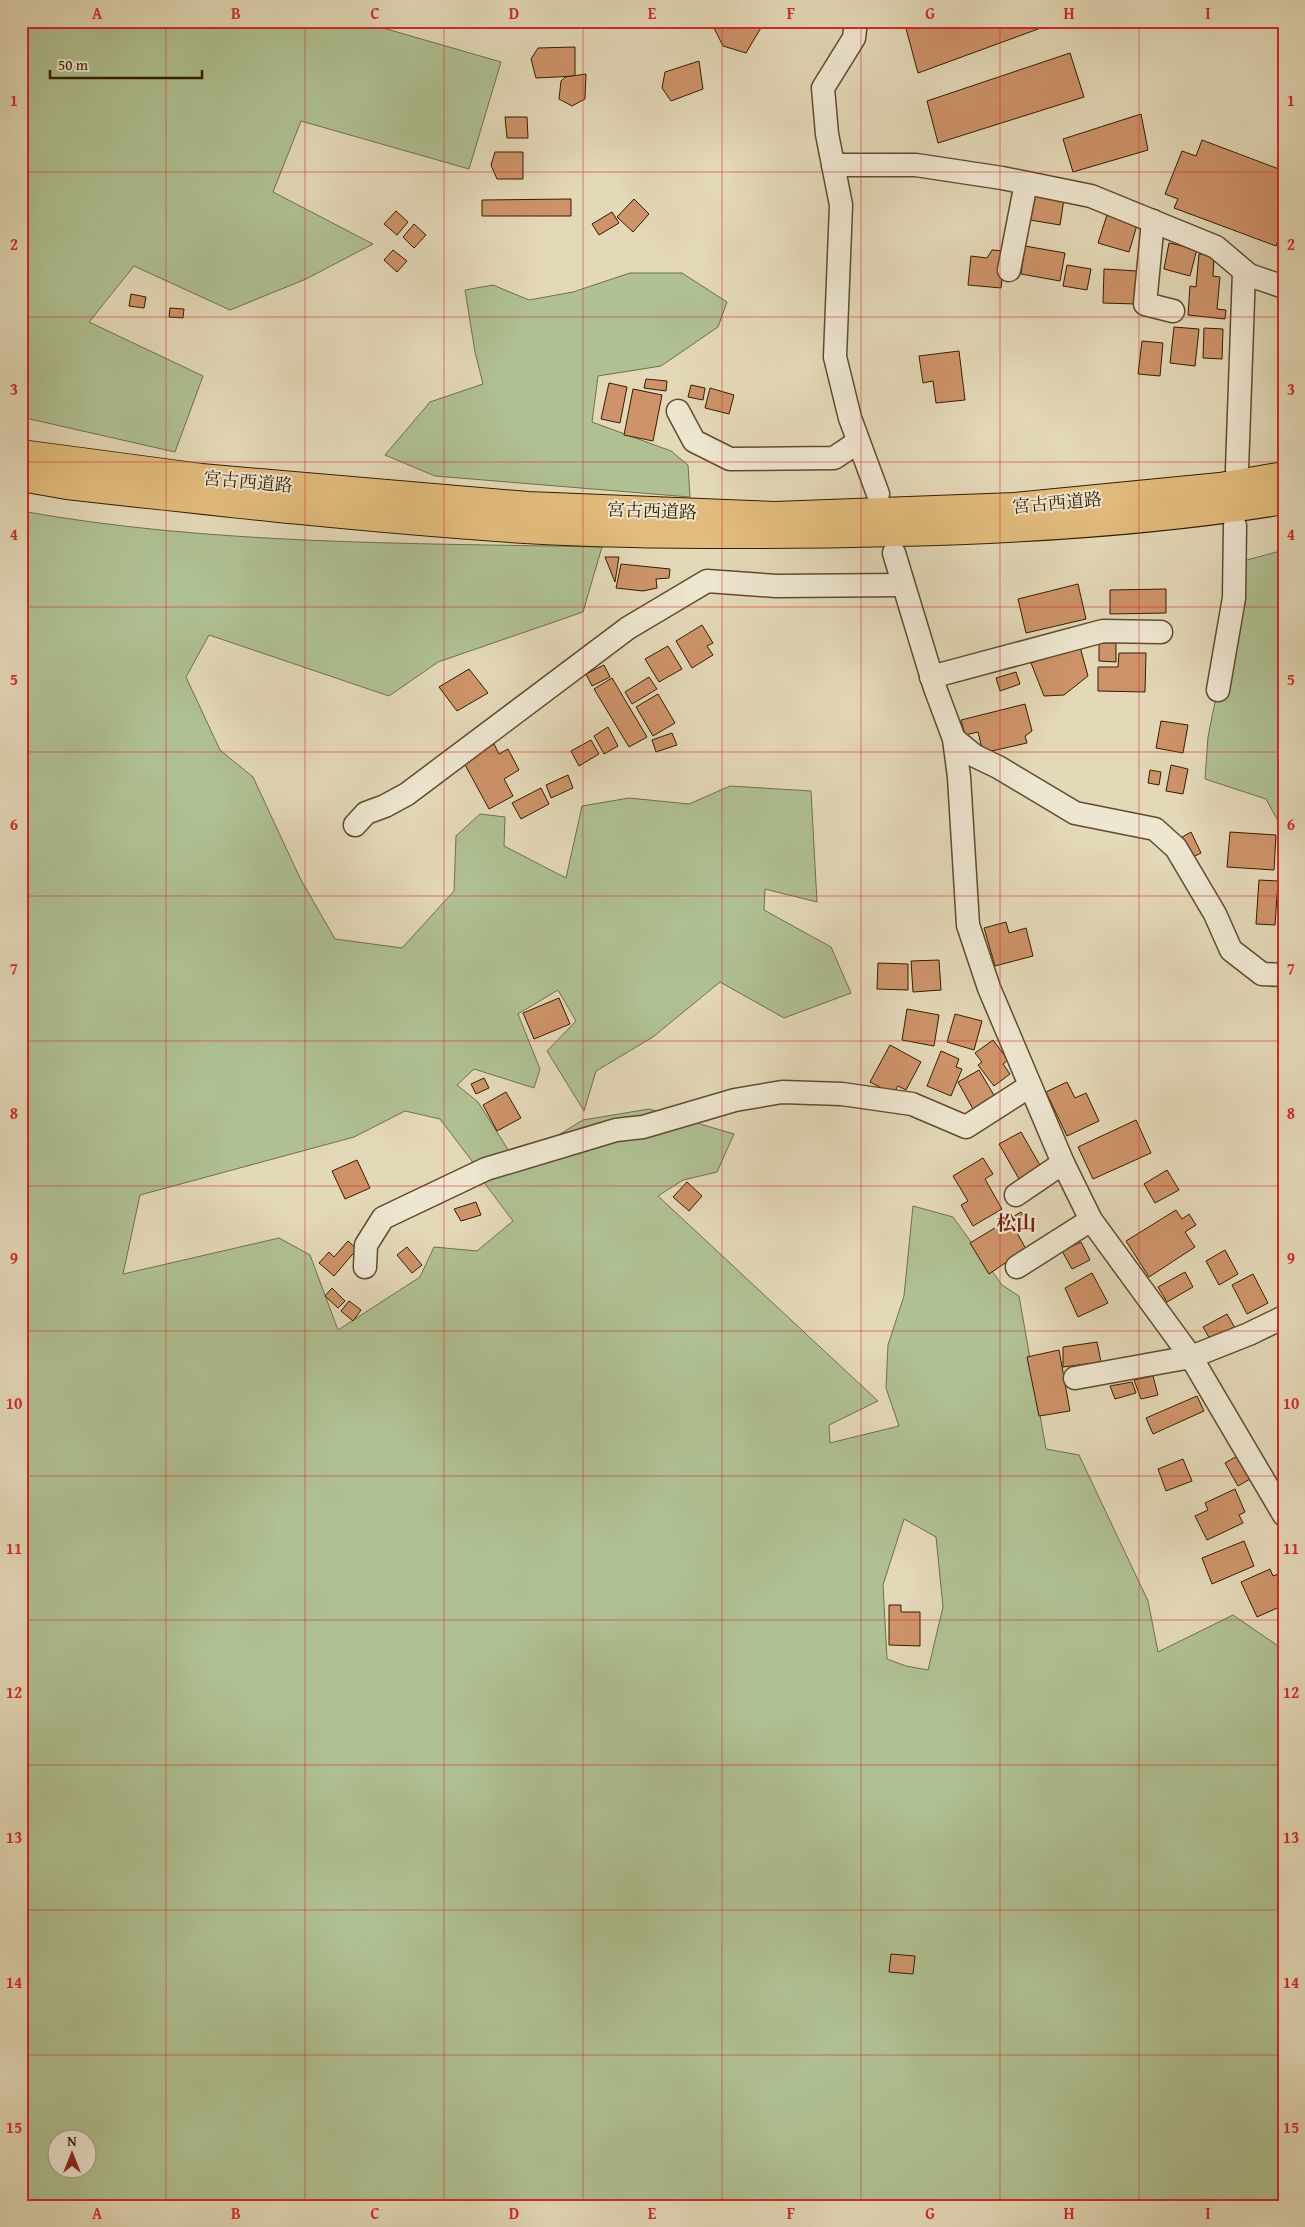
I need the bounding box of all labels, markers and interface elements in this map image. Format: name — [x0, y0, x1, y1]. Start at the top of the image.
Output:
text: A — [92, 1, 103, 25]
text: B — [231, 1, 241, 25]
text: C — [370, 1, 380, 25]
text: D — [509, 1, 519, 25]
text: E — [648, 1, 657, 25]
text: F — [787, 1, 795, 25]
text: G — [925, 1, 935, 25]
text: H — [1063, 1, 1075, 25]
text: I — [1205, 1, 1211, 25]
scale bar — [50, 48, 202, 80]
text: 50 m — [58, 54, 89, 75]
text: 1 — [10, 88, 18, 112]
text: 1 — [1287, 88, 1295, 112]
text: 2 — [10, 232, 18, 256]
text: 2 — [1287, 232, 1295, 256]
text: 3 — [10, 377, 18, 401]
text: 3 — [1287, 377, 1295, 401]
street label: 宮古西道路 — [202, 464, 294, 499]
street label: 宮古西道路 — [1011, 485, 1103, 520]
street label: 宮古西道路 — [607, 495, 697, 526]
text: 4 — [10, 522, 18, 546]
text: 4 — [1287, 522, 1295, 546]
text: 5 — [10, 667, 18, 691]
text: 5 — [1287, 667, 1295, 691]
text: 6 — [10, 812, 18, 836]
text: 6 — [1287, 812, 1295, 836]
text: 7 — [10, 956, 18, 980]
text: 7 — [1287, 956, 1295, 980]
text: 8 — [10, 1101, 18, 1125]
text: 8 — [1287, 1101, 1295, 1125]
district label: 松山 — [996, 1208, 1036, 1237]
text: 9 — [10, 1246, 18, 1270]
text: 9 — [1287, 1246, 1295, 1270]
text: 10 — [6, 1391, 22, 1415]
text: 10 — [1283, 1391, 1299, 1415]
text: 11 — [6, 1536, 22, 1560]
text: 11 — [1283, 1536, 1299, 1560]
text: 12 — [6, 1680, 22, 1704]
text: 12 — [1283, 1680, 1299, 1704]
text: 13 — [6, 1825, 22, 1849]
text: 13 — [1283, 1825, 1299, 1849]
text: 14 — [6, 1970, 22, 1994]
text: 14 — [1283, 1970, 1299, 1994]
text: 15 — [6, 2115, 22, 2139]
text: 15 — [1283, 2115, 1299, 2139]
north arrow — [48, 2130, 98, 2180]
text: N — [67, 2131, 77, 2151]
text: A — [92, 2201, 103, 2225]
text: B — [231, 2201, 241, 2225]
text: C — [370, 2201, 380, 2225]
text: D — [509, 2201, 519, 2225]
text: E — [648, 2201, 657, 2225]
text: F — [787, 2201, 795, 2225]
text: G — [925, 2201, 935, 2225]
text: H — [1063, 2201, 1075, 2225]
text: I — [1205, 2201, 1211, 2225]

